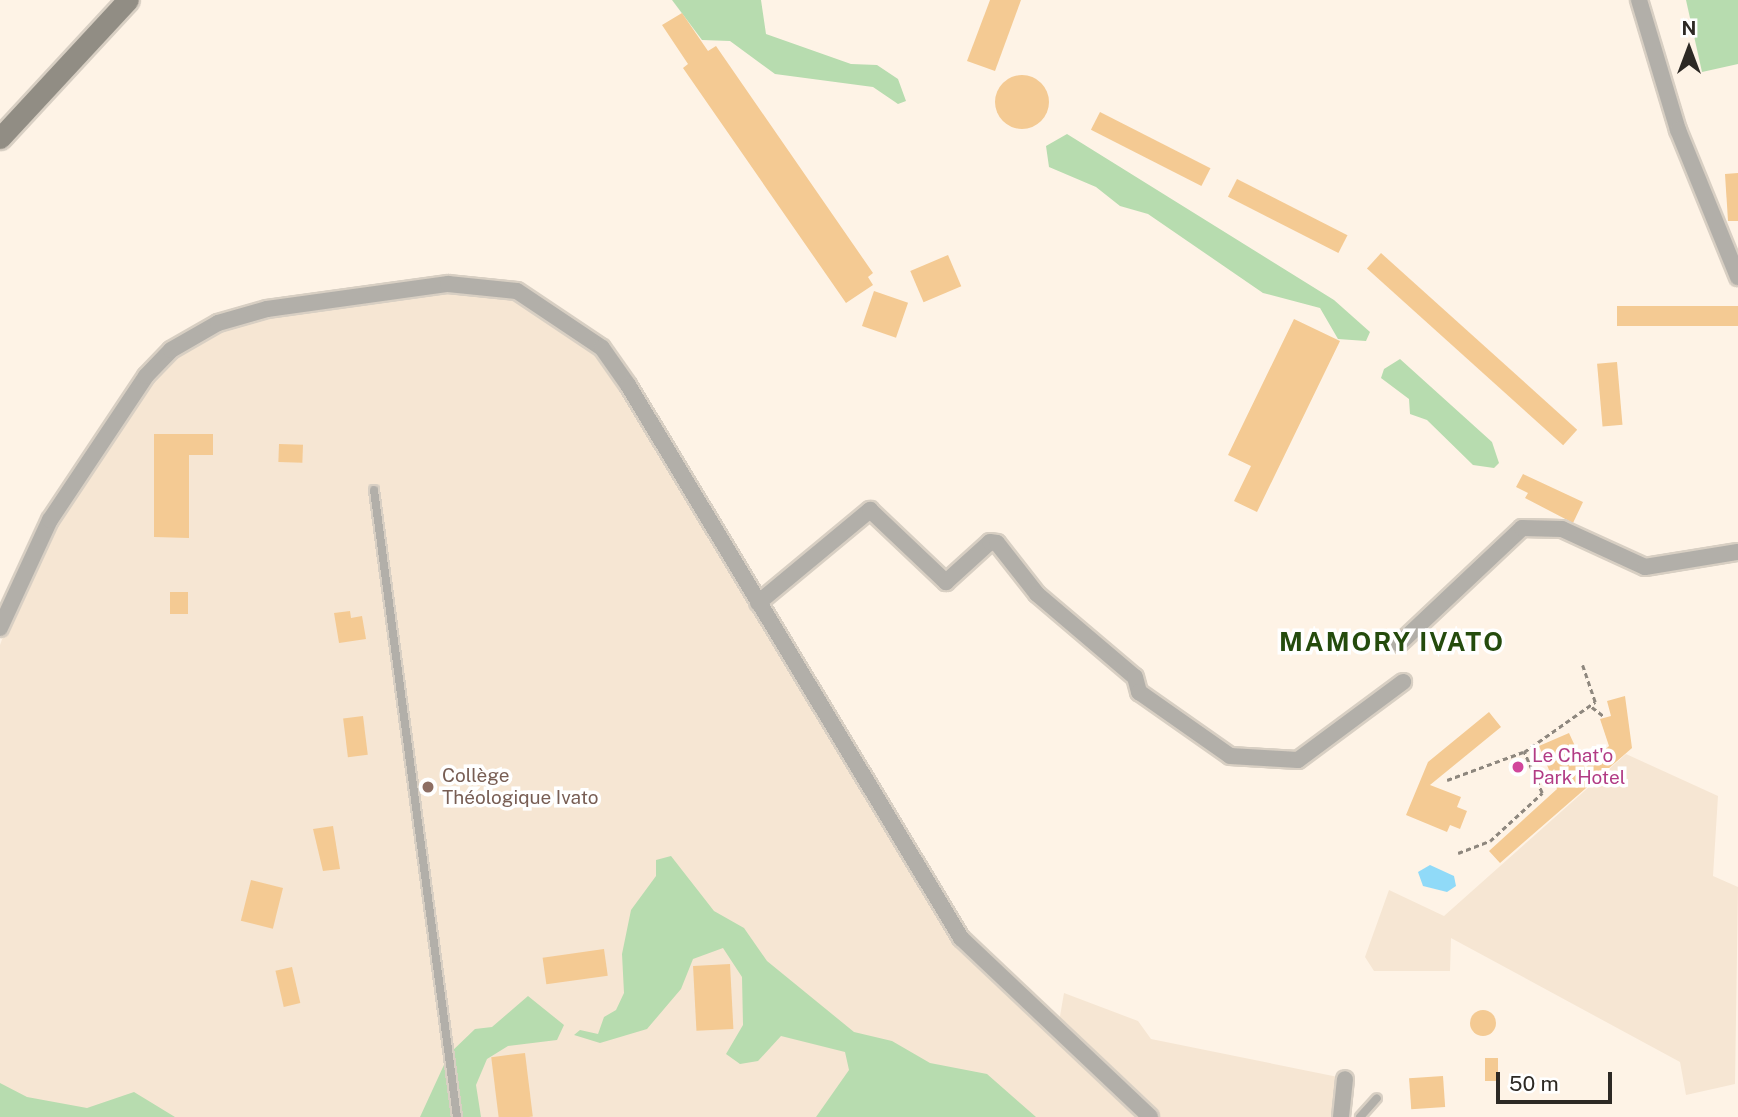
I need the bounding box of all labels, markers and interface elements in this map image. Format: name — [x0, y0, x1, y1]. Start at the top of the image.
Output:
north arrow — [1654, 14, 1724, 84]
text: N — [1682, 17, 1696, 39]
district label: MAMORY IVATO — [1280, 626, 1504, 658]
place label: Le Chat'o Park Hotel — [1532, 745, 1626, 789]
marker: Le Chat'o Park Hotel — [1510, 759, 1526, 775]
place label: Collège Théologique Ivato — [442, 765, 599, 809]
marker: Collège Théologique Ivato — [420, 779, 436, 795]
scale bar — [1500, 1058, 1616, 1102]
text: 50 m — [1509, 1071, 1559, 1096]

